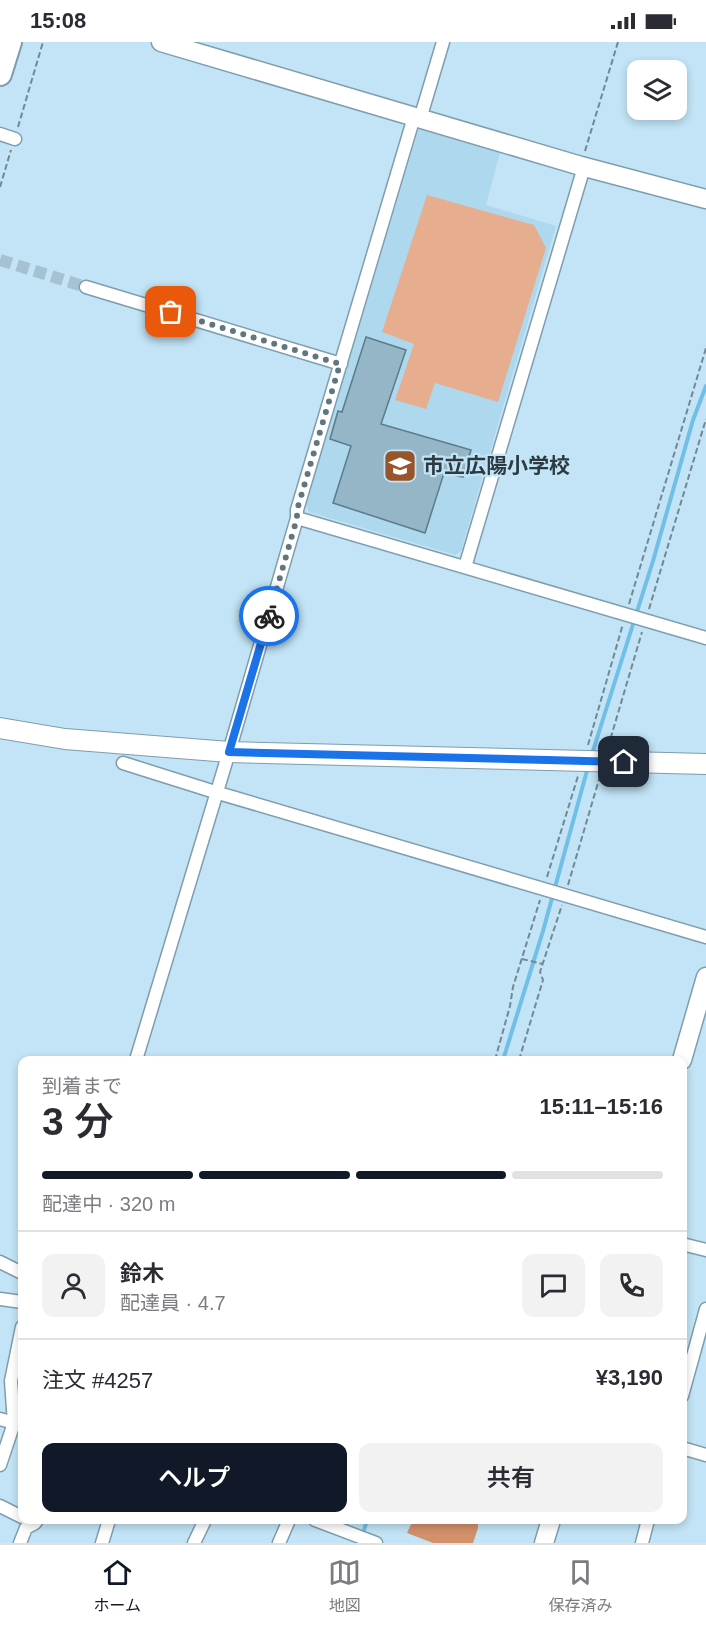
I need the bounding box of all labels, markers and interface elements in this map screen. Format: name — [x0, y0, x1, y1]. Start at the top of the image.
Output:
text: 15:08 — [30, 8, 86, 33]
map controls — [627, 60, 687, 120]
button: layers — [627, 60, 687, 120]
pin — [145, 286, 196, 337]
icon: bag — [154, 295, 187, 328]
school or university icon: 市立広陽小学校 — [382, 448, 418, 484]
place label: 市立広陽小学校 — [423, 454, 570, 477]
courier — [239, 586, 299, 646]
icon: bike — [253, 600, 286, 633]
pin — [598, 736, 649, 787]
icon: home — [607, 745, 640, 778]
text: 到着まで — [42, 1075, 122, 1097]
text: 15:11–15:16 — [539, 1094, 663, 1119]
text: 3 分 — [42, 1100, 114, 1143]
text: 配達中 · 320 m — [42, 1193, 175, 1215]
button: person — [42, 1254, 105, 1317]
button: chat — [522, 1254, 585, 1317]
button: phone — [600, 1254, 663, 1317]
text: 鈴木 — [120, 1261, 164, 1286]
text: 配達員 · 4.7 — [120, 1292, 226, 1314]
text: ¥3,190 — [596, 1365, 663, 1390]
text: 注文 #4257 — [42, 1368, 153, 1393]
button: ヘルプ — [42, 1443, 347, 1512]
button: 共有 — [359, 1443, 663, 1512]
tab: ホーム — [94, 1556, 141, 1616]
tab: 地図 — [328, 1556, 361, 1616]
tab: 保存済み — [548, 1556, 612, 1616]

